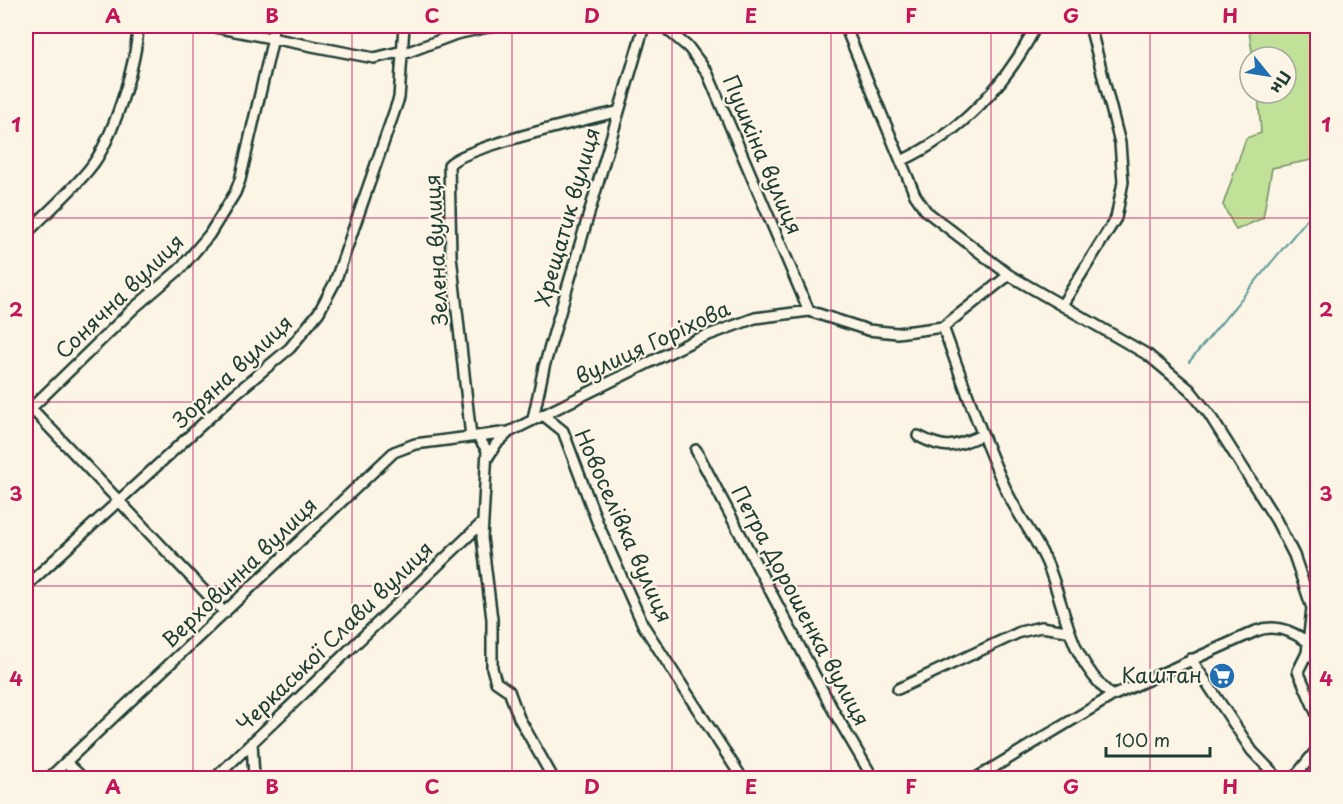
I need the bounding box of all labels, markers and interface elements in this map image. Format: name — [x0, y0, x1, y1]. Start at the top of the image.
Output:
text: A — [105, 0, 121, 30]
text: B — [265, 0, 279, 30]
text: C — [424, 0, 440, 30]
text: D — [584, 0, 600, 30]
text: E — [745, 0, 757, 30]
text: F — [905, 0, 917, 30]
text: G — [1063, 0, 1079, 30]
text: H — [1222, 0, 1238, 30]
north arrow — [1238, 45, 1298, 105]
text: Пн — [1266, 67, 1298, 99]
street label: Пушкіна вулиця — [716, 69, 812, 239]
text: 1 — [11, 109, 21, 139]
text: 1 — [1321, 109, 1331, 139]
street label: Хрещатик вулиця — [525, 124, 607, 309]
street label: Зелена вулиця — [415, 174, 455, 327]
street label: Сонячна вулиця — [47, 225, 190, 366]
street label: вулиця Горіхова — [569, 291, 735, 391]
text: 2 — [9, 294, 23, 324]
text: 2 — [1319, 294, 1333, 324]
street label: Зоряна вулиця — [165, 306, 299, 435]
street label: Новоселівка вулиця — [568, 423, 682, 627]
text: 3 — [9, 478, 23, 508]
text: 3 — [1319, 478, 1333, 508]
street label: Петра Дорошенка вулиця — [725, 479, 879, 731]
street label: Верховинна вулиця — [154, 489, 324, 654]
street label: Черкаської Слави вулиця — [228, 533, 439, 738]
place label: Каштан — [1122, 658, 1202, 690]
supermarket icon: Каштан — [1207, 661, 1237, 691]
text: 4 — [9, 663, 23, 693]
text: 4 — [1319, 663, 1333, 693]
scale bar — [1106, 720, 1210, 758]
text: 100 m — [1115, 726, 1170, 753]
text: A — [105, 771, 121, 801]
text: B — [265, 771, 279, 801]
text: C — [424, 771, 440, 801]
text: D — [584, 771, 600, 801]
text: E — [745, 771, 757, 801]
text: F — [905, 771, 917, 801]
text: G — [1063, 771, 1079, 801]
text: H — [1222, 771, 1238, 801]

